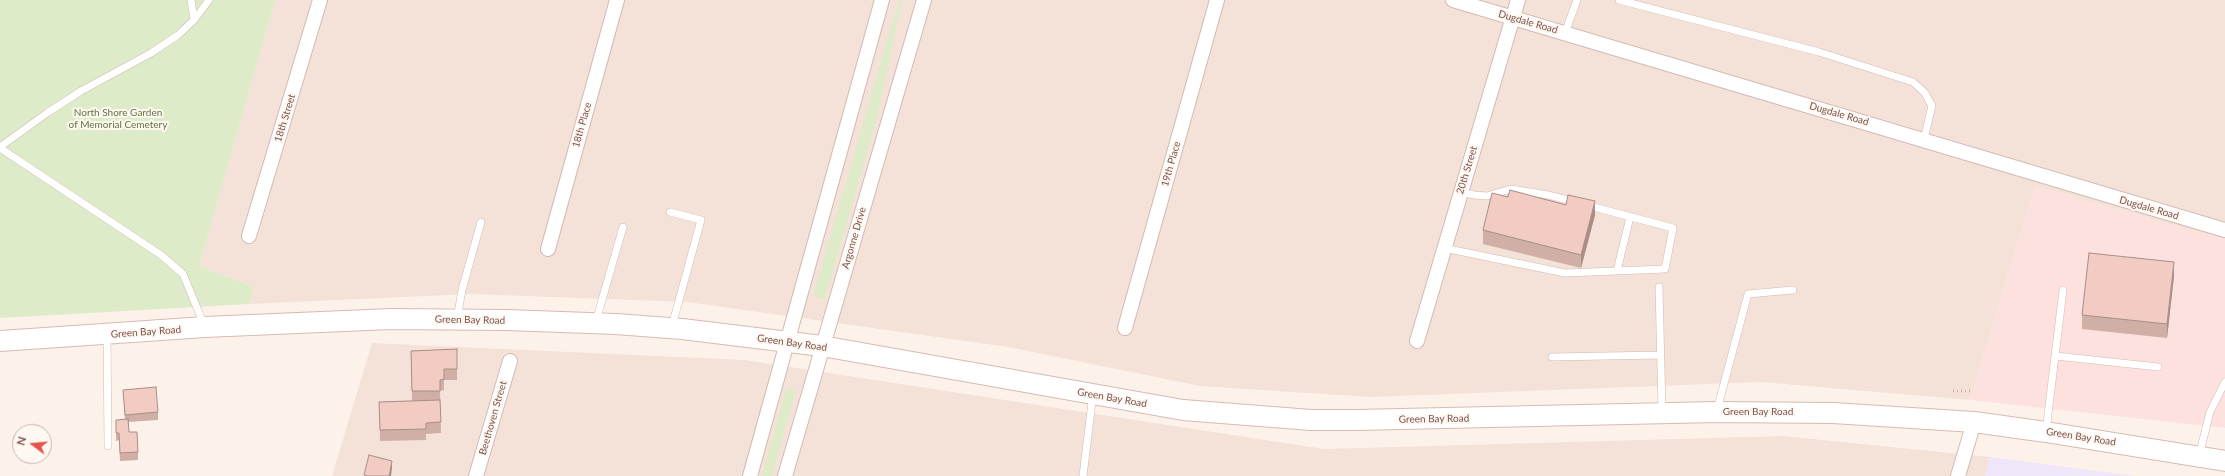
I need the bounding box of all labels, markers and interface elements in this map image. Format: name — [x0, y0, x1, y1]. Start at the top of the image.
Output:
street label: Dugdale Road — [1497, 8, 1559, 36]
street label: 18th Street — [272, 93, 298, 143]
street label: Dugdale Road — [1808, 100, 1870, 128]
street label: 18th Place — [570, 101, 594, 149]
park label: North Shore Garden of Memorial Cemetery — [69, 107, 167, 130]
street label: 19th Place — [1159, 140, 1183, 188]
street label: 20th Street — [1454, 145, 1480, 195]
street label: Dugdale Road — [2118, 194, 2180, 222]
street label: Argonne Drive — [839, 206, 869, 270]
street label: Green Bay Road — [435, 313, 505, 327]
street label: Green Bay Road — [110, 324, 182, 340]
street label: Green Bay Road — [756, 332, 828, 354]
street label: Beethoven Street — [477, 380, 509, 456]
street label: Green Bay Road — [1076, 386, 1148, 410]
street label: Green Bay Road — [1723, 406, 1793, 418]
street label: Green Bay Road — [1399, 412, 1469, 426]
north arrow — [12, 424, 52, 464]
street label: Green Bay Road — [2045, 426, 2117, 448]
text: N — [14, 435, 28, 447]

